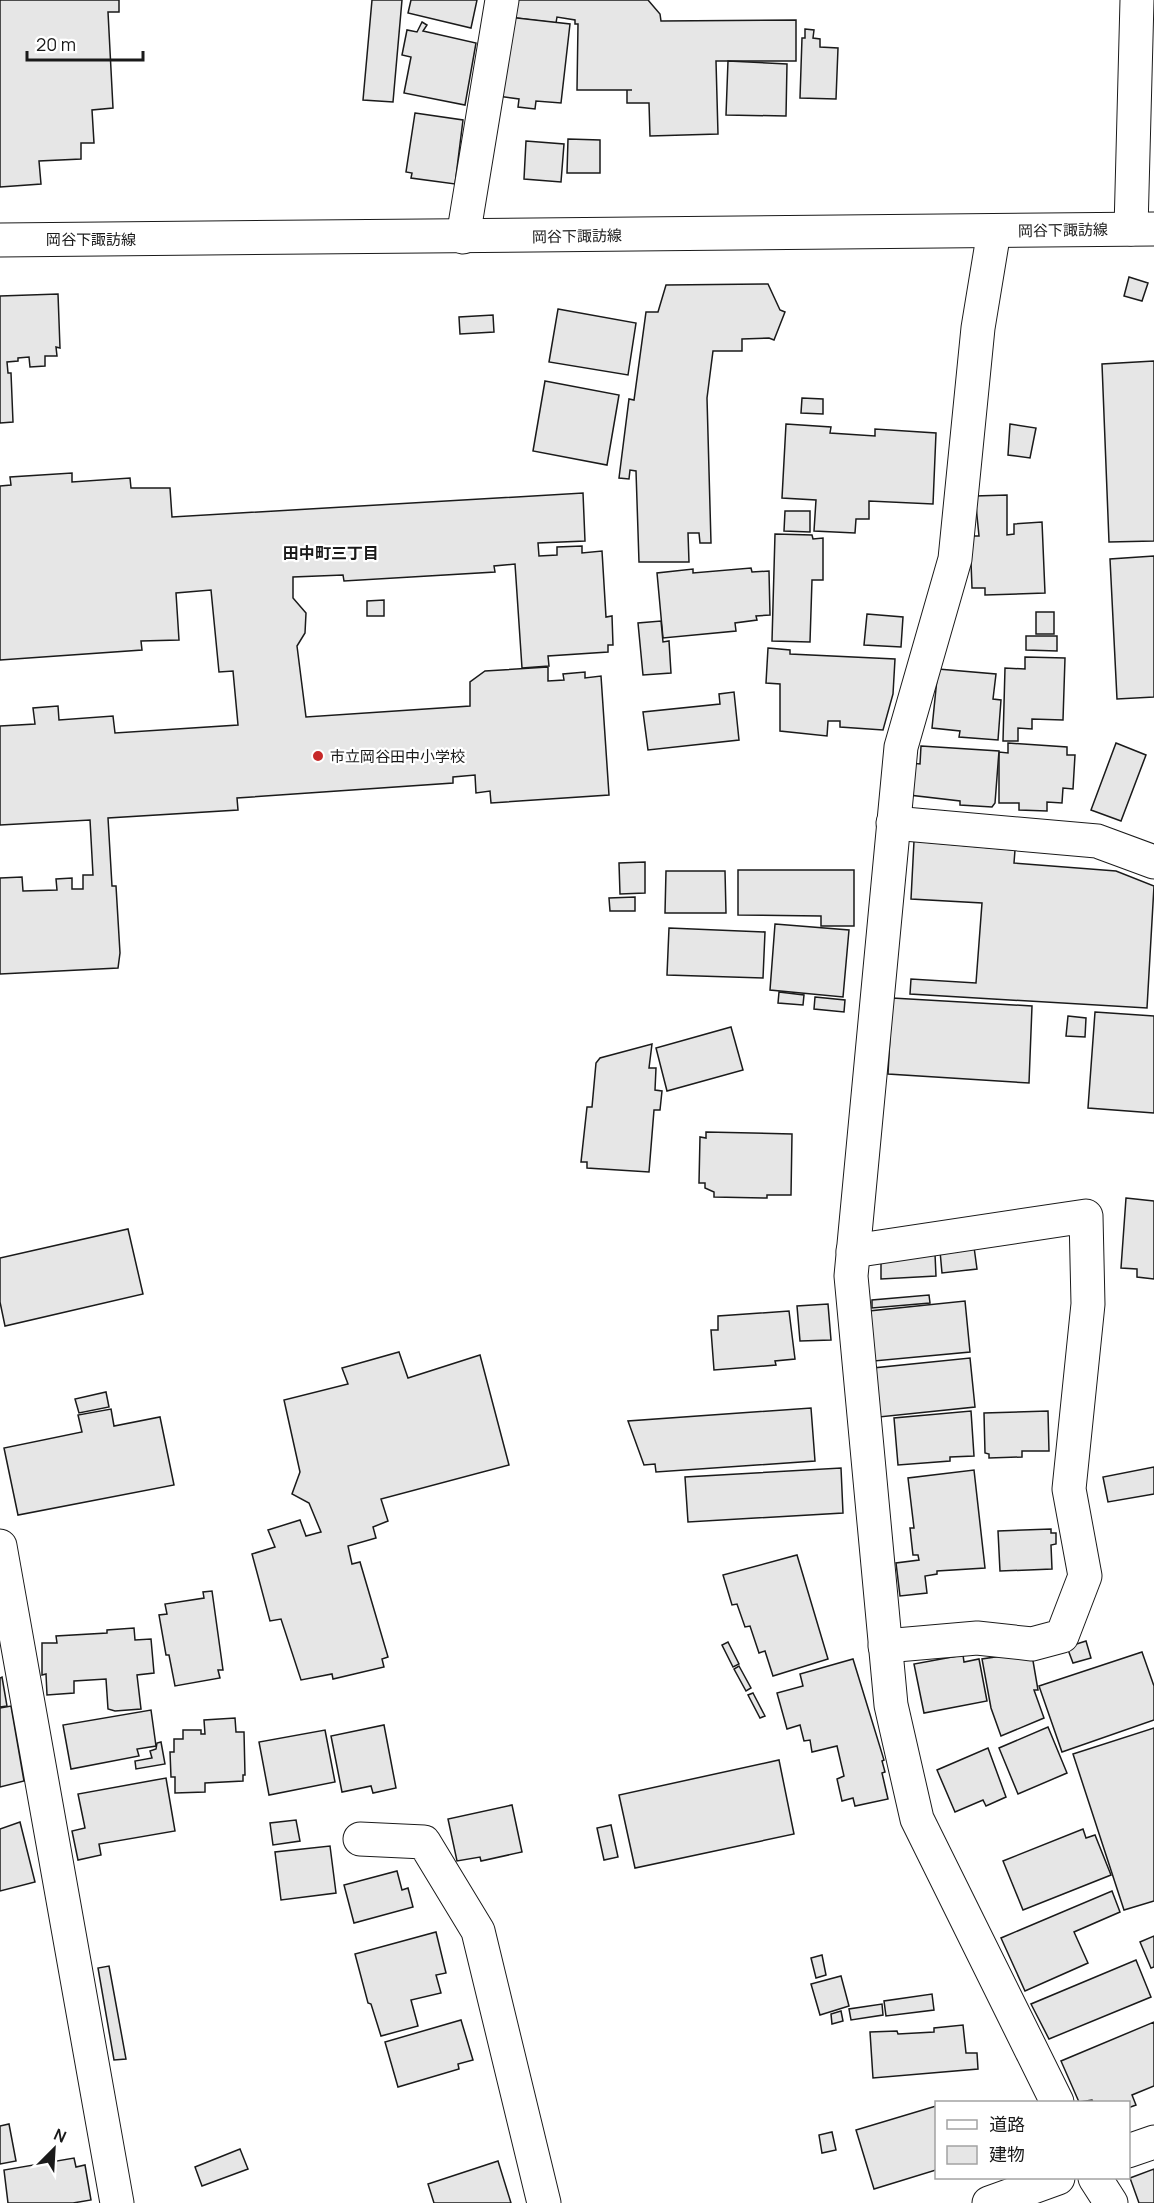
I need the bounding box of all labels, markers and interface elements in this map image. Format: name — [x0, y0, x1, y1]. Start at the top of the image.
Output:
scale bar — [27, 24, 142, 62]
text: 20 m — [36, 32, 76, 56]
street label: 岡谷下諏訪線 — [1018, 219, 1108, 241]
street label: 岡谷下諏訪線 — [532, 225, 622, 247]
street label: 岡谷下諏訪線 — [46, 229, 136, 250]
district label: 田中町三丁目 — [283, 542, 379, 564]
place label: 市立岡谷田中小学校 — [330, 746, 465, 767]
marker: 市立岡谷田中小学校 — [311, 749, 325, 763]
legend — [935, 2101, 1130, 2179]
text: 道路 — [989, 2112, 1025, 2136]
north arrow — [24, 2119, 84, 2179]
text: N — [50, 2123, 70, 2148]
text: 建物 — [989, 2142, 1025, 2166]

